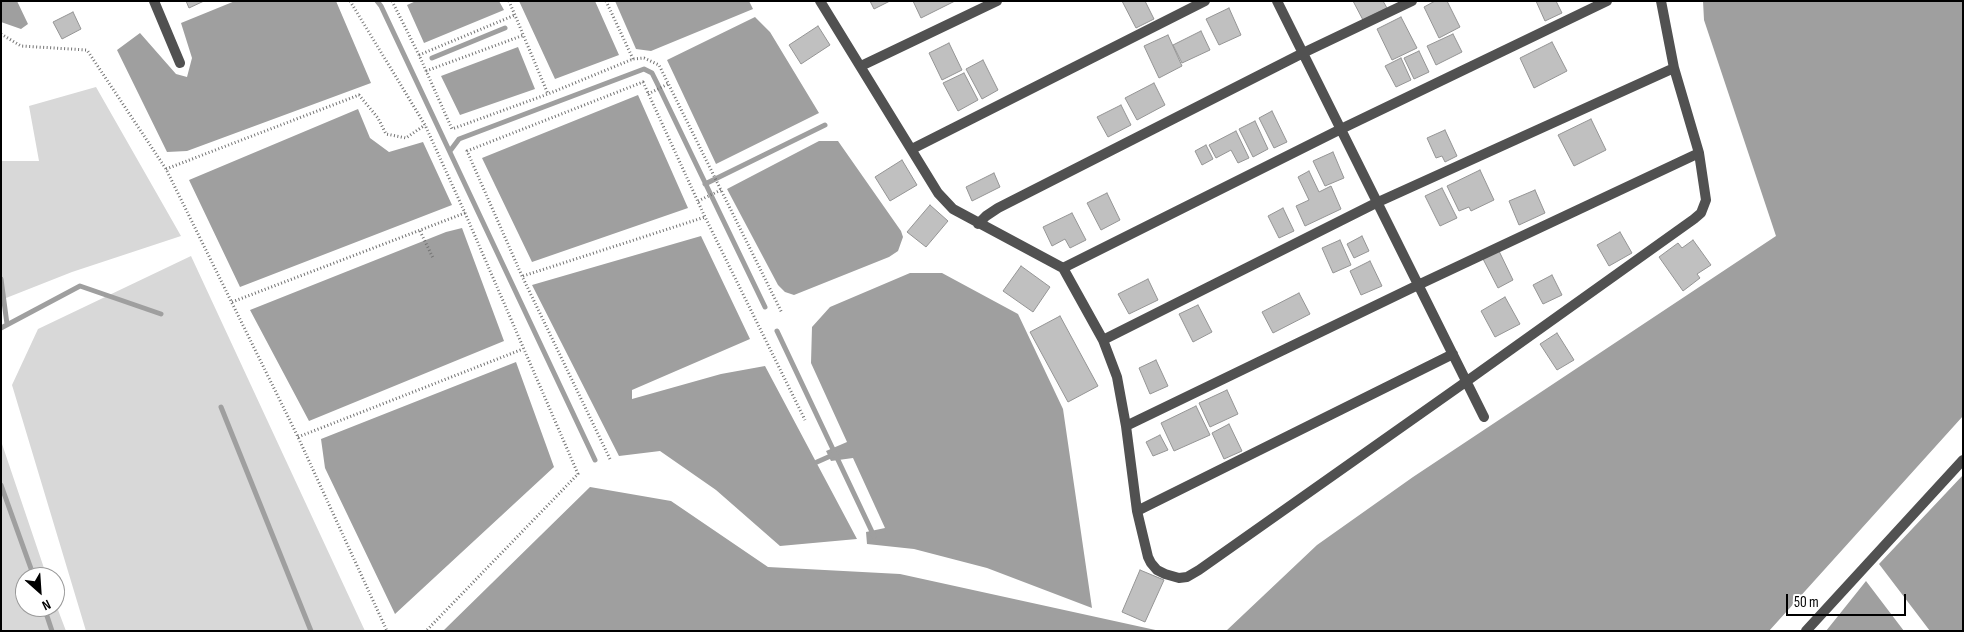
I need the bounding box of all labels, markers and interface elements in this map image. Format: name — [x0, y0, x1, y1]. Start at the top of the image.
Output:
north arrow — [15, 567, 65, 617]
scale bar — [1789, 584, 1909, 616]
text: 50 m — [1794, 593, 1819, 612]
text: N — [39, 596, 53, 614]

